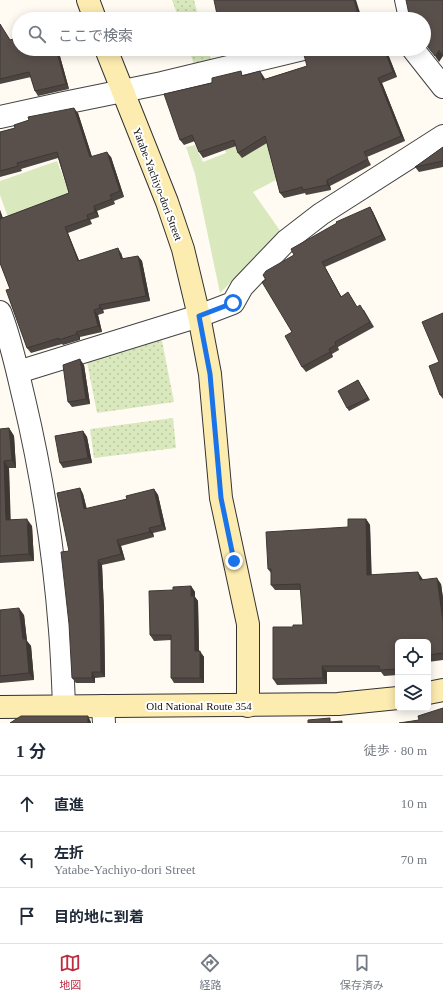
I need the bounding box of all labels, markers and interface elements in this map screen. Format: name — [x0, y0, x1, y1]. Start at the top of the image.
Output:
search box — [12, 12, 431, 56]
icon: search — [26, 23, 48, 45]
text: ここで検索 — [58, 28, 133, 44]
street label: Yatabe-Yachiyo-dori Street — [131, 126, 185, 242]
route start — [224, 294, 242, 312]
route end — [225, 552, 243, 570]
map controls — [395, 639, 431, 711]
button: locate — [395, 639, 431, 675]
button: layers — [395, 675, 431, 711]
street label: Old National Route 354 — [146, 700, 252, 712]
text: 1 分 — [16, 742, 46, 761]
text: 徒歩 · 80 m — [364, 743, 427, 758]
icon: ahead — [16, 793, 38, 815]
text: 10 m — [401, 796, 427, 811]
text: 直進 — [54, 797, 84, 813]
text: 左折 — [54, 845, 84, 861]
icon: left — [16, 849, 38, 871]
text: 70 m — [401, 852, 427, 867]
text: Yatabe-Yachiyo-dori Street — [54, 862, 195, 877]
icon: arrive — [16, 905, 38, 927]
text: 目的地に到着 — [54, 909, 144, 925]
tab: 地図 — [59, 952, 81, 992]
tab: 経路 — [199, 952, 221, 992]
tab: 保存済み — [340, 952, 384, 992]

